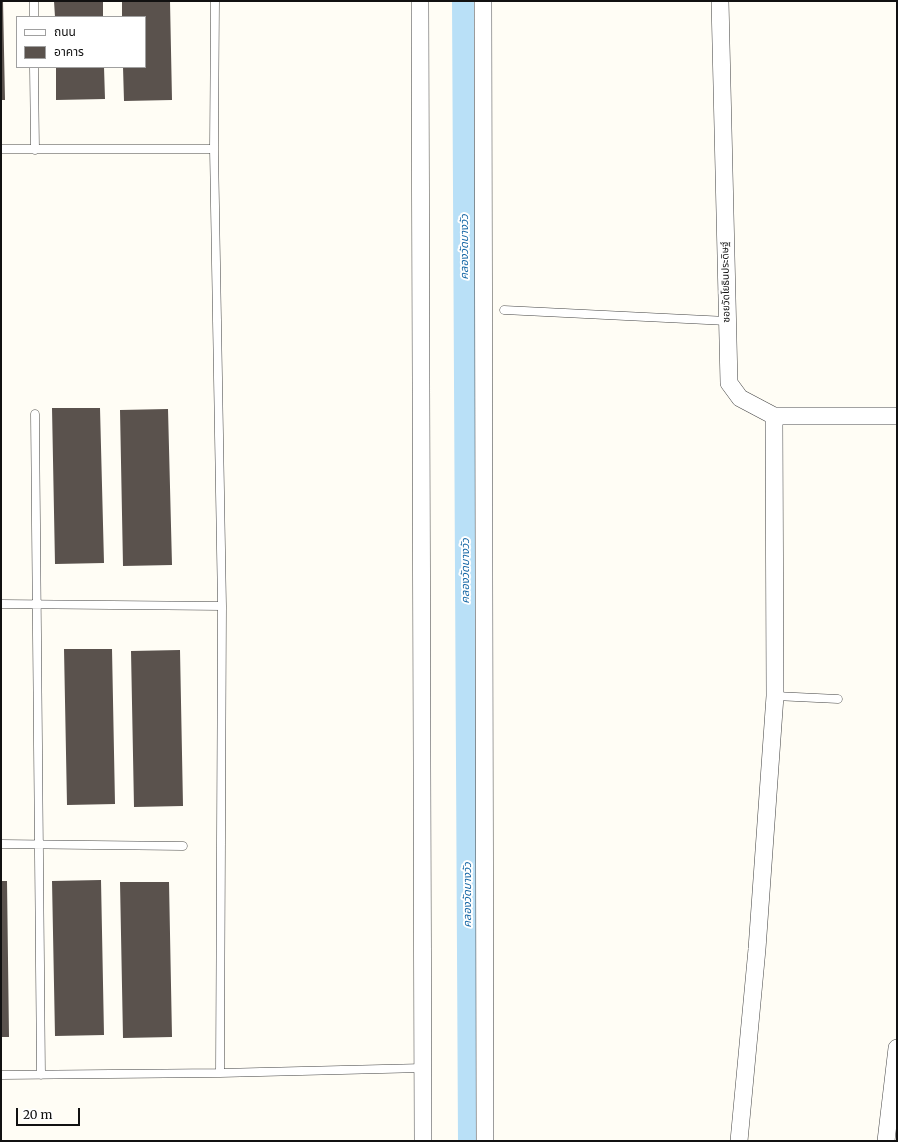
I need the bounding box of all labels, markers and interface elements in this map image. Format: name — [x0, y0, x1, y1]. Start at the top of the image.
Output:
legend — [16, 16, 146, 68]
text: ถนน — [54, 24, 76, 39]
text: อาคาร — [54, 44, 84, 59]
water label: คลองวัดบางวัว — [458, 214, 472, 280]
street label: ซอยวัดโยธินประดิษฐ์ — [719, 241, 733, 323]
water label: คลองวัดบางวัว — [459, 538, 473, 604]
water label: คลองวัดบางวัว — [461, 862, 475, 928]
scale bar — [18, 1100, 82, 1126]
text: 20 m — [23, 1107, 52, 1122]

